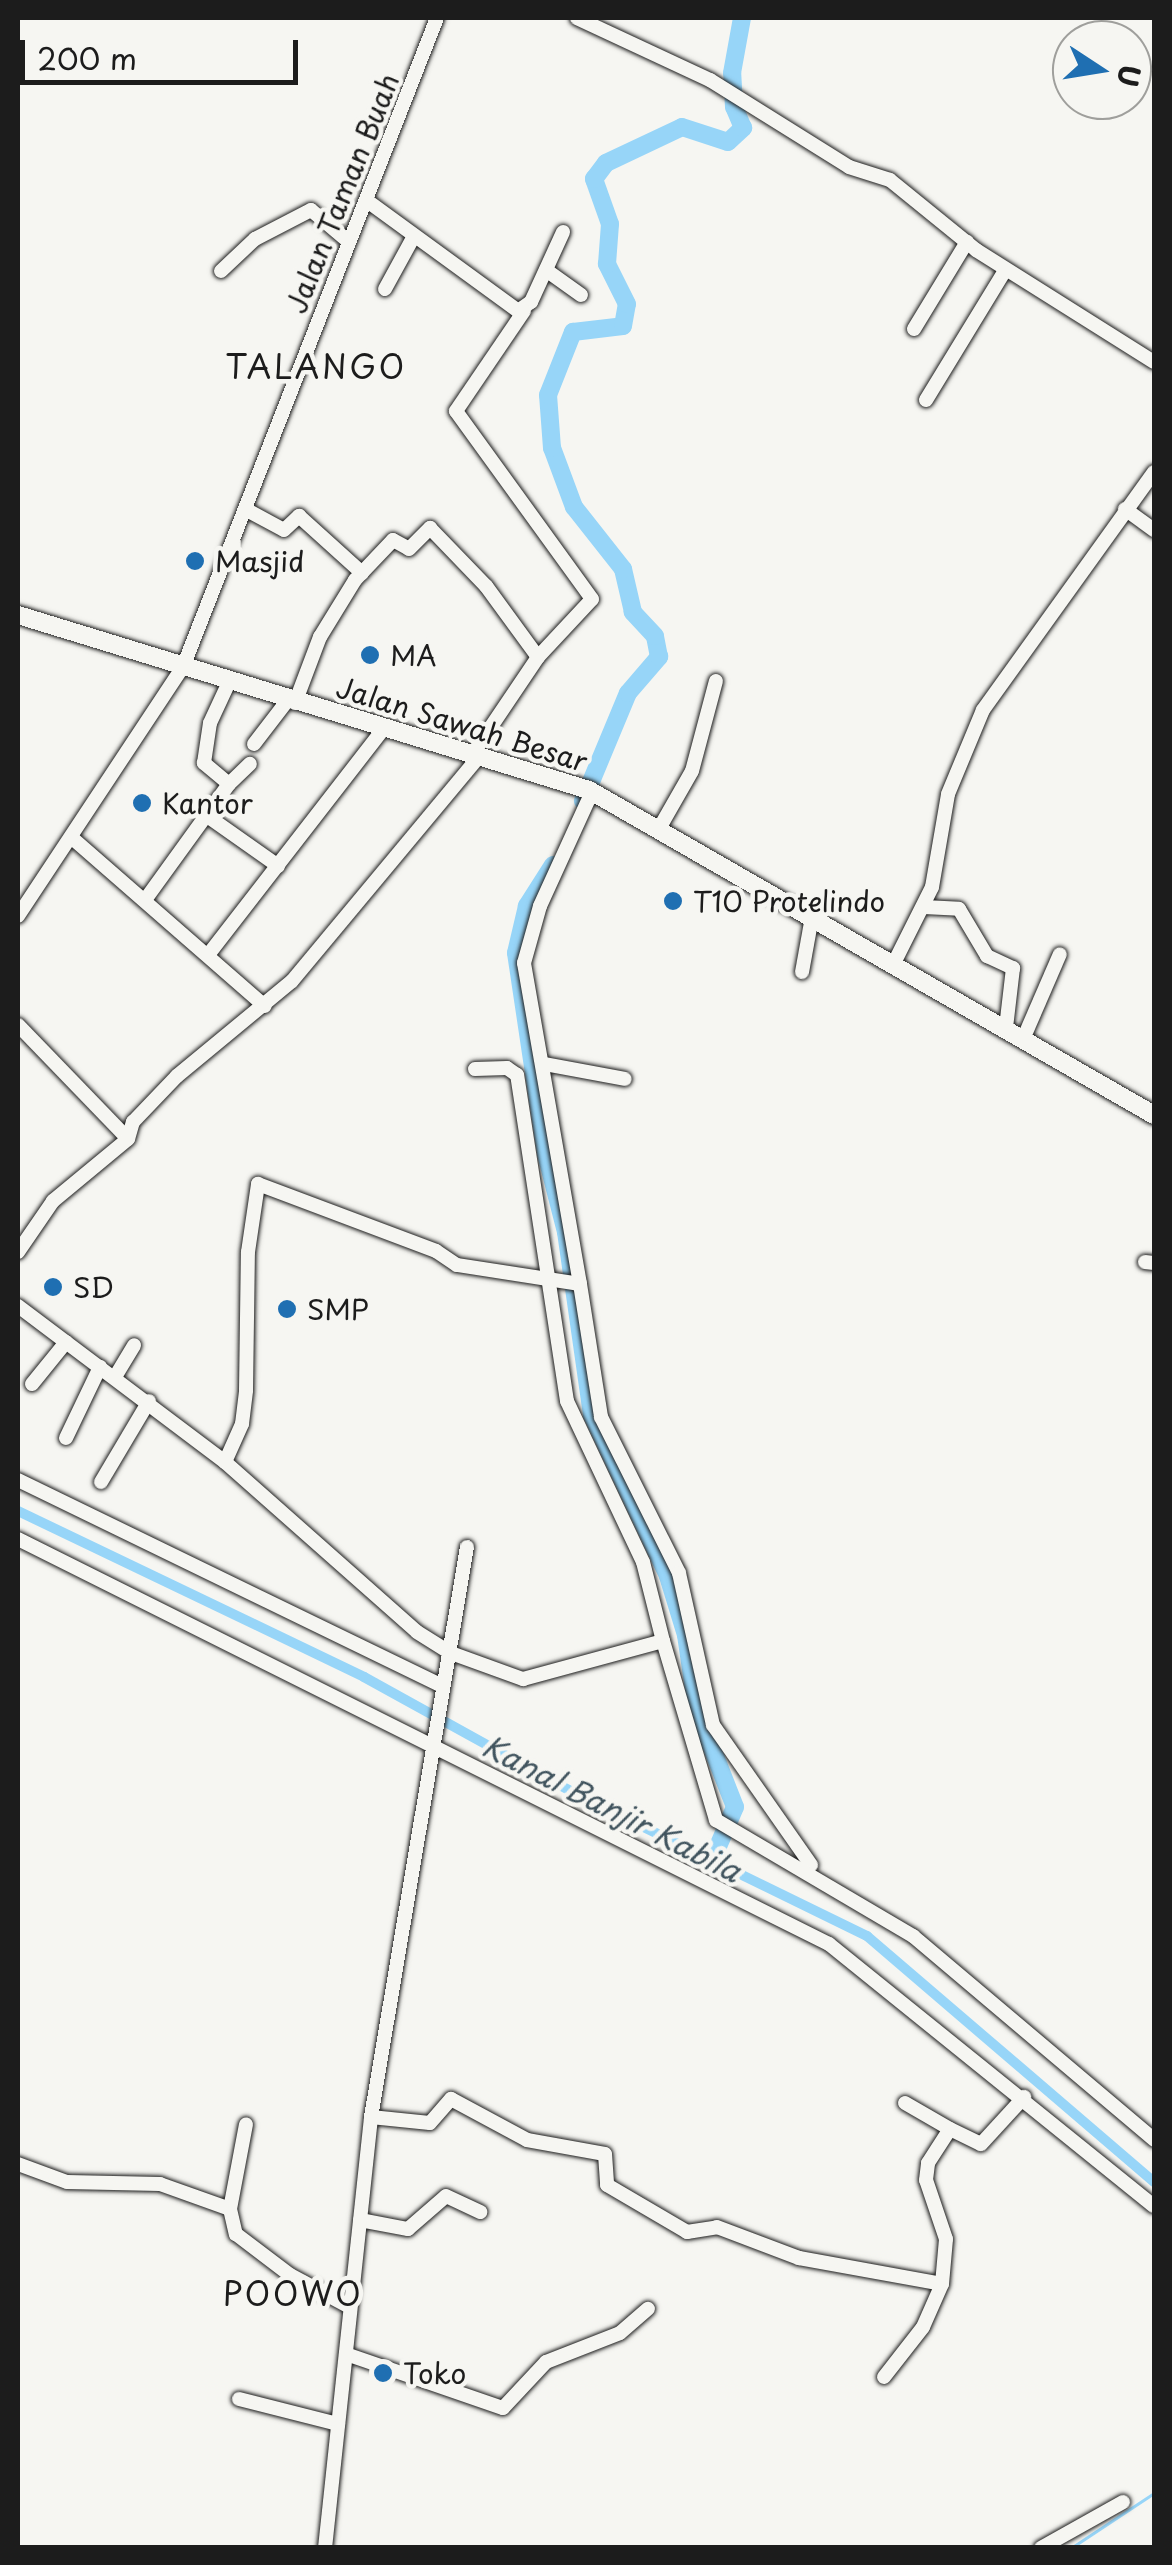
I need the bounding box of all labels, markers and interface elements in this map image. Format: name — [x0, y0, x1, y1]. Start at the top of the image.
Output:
scale bar — [25, 20, 302, 82]
north arrow — [1052, 20, 1152, 120]
text: 200 m — [37, 35, 137, 80]
text: U — [1107, 61, 1153, 91]
street label: Jalan Taman Buah — [278, 68, 406, 318]
district label: TALANGO — [224, 347, 408, 385]
place label: Masjid — [215, 544, 304, 578]
marker: Masjid — [184, 550, 206, 572]
place label: MA — [390, 638, 437, 672]
marker: MA — [359, 644, 381, 666]
street label: Jalan Sawah Besar — [332, 670, 592, 778]
place label: Kantor — [162, 786, 253, 820]
marker: Kantor — [131, 792, 153, 814]
place label: T10 Protelindo — [693, 884, 886, 918]
marker: T10 Protelindo — [662, 890, 684, 912]
place label: SD — [73, 1270, 114, 1304]
marker: SD — [42, 1276, 64, 1298]
place label: SMP — [307, 1292, 369, 1326]
marker: SMP — [276, 1298, 298, 1320]
water label: Kanal Banjir Kabila — [477, 1727, 747, 1889]
district label: POOWO — [223, 2274, 363, 2312]
place label: Toko — [403, 2356, 466, 2390]
marker: Toko — [372, 2362, 394, 2384]

